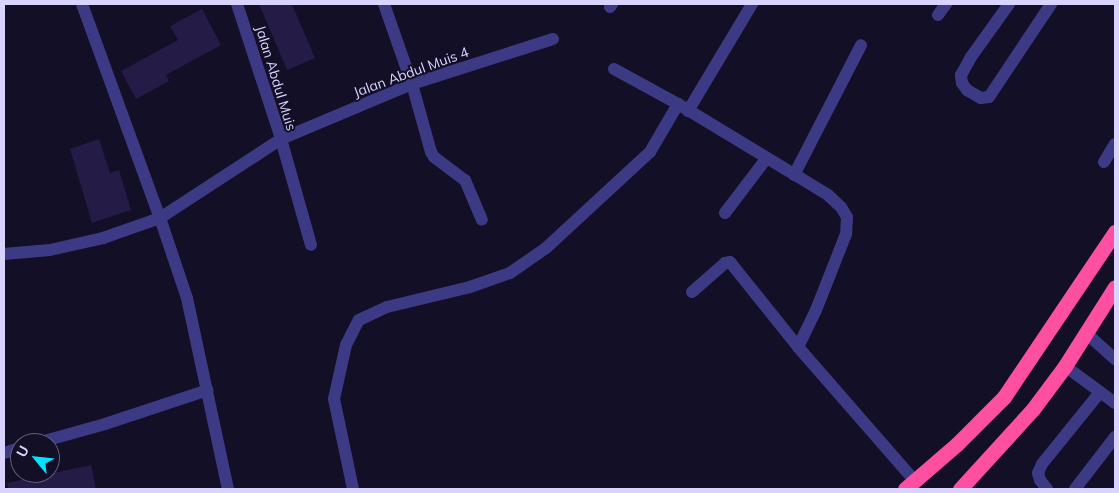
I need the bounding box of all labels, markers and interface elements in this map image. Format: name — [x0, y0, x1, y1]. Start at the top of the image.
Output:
street label: Jalan Abdul Muis — [252, 23, 300, 133]
street label: Jalan Abdul Muis 4 — [351, 43, 471, 101]
north arrow — [10, 433, 60, 483]
text: U — [12, 443, 33, 460]

